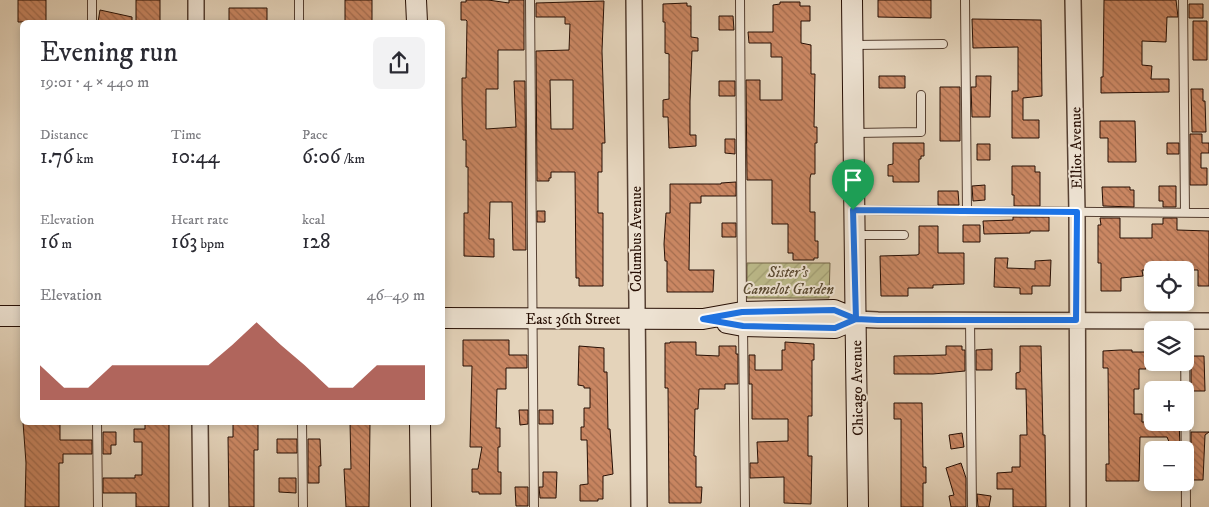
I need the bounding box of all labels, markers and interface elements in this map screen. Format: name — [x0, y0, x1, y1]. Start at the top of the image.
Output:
text: Evening run — [40, 35, 178, 70]
button: share — [373, 37, 425, 89]
text: 19:01 · 4 × 440 m — [40, 72, 149, 92]
street label: Elliot Avenue — [1066, 107, 1087, 189]
text: Distance — [40, 126, 88, 144]
text: Time — [171, 126, 201, 144]
text: Pace — [302, 126, 328, 144]
text: 1.76 — [40, 144, 73, 170]
text: 10:44 — [171, 144, 220, 170]
text: 6:06 — [302, 144, 341, 170]
text: km — [73, 150, 94, 168]
text: /km — [341, 150, 365, 168]
pin — [832, 159, 874, 210]
icon: arrive — [839, 166, 867, 194]
street label: Columbus Avenue — [627, 186, 646, 292]
text: Elevation — [40, 211, 94, 229]
text: Heart rate — [171, 211, 228, 229]
text: kcal — [302, 211, 325, 229]
text: 16 — [40, 229, 59, 255]
text: 163 — [171, 229, 197, 255]
text: 128 — [302, 229, 331, 255]
text: m — [59, 235, 72, 253]
text: bpm — [197, 235, 225, 253]
map controls — [1144, 261, 1194, 491]
button: locate — [1144, 261, 1194, 311]
park label: Sister's Camelot Garden — [742, 263, 834, 299]
text: Elevation — [40, 285, 102, 305]
text: 46–49 m — [366, 285, 425, 305]
street label: East 36th Street — [526, 310, 621, 329]
button: layers — [1144, 321, 1194, 371]
street label: Chicago Avenue — [847, 340, 868, 436]
button: + — [1144, 381, 1194, 431]
button: − — [1144, 441, 1194, 491]

